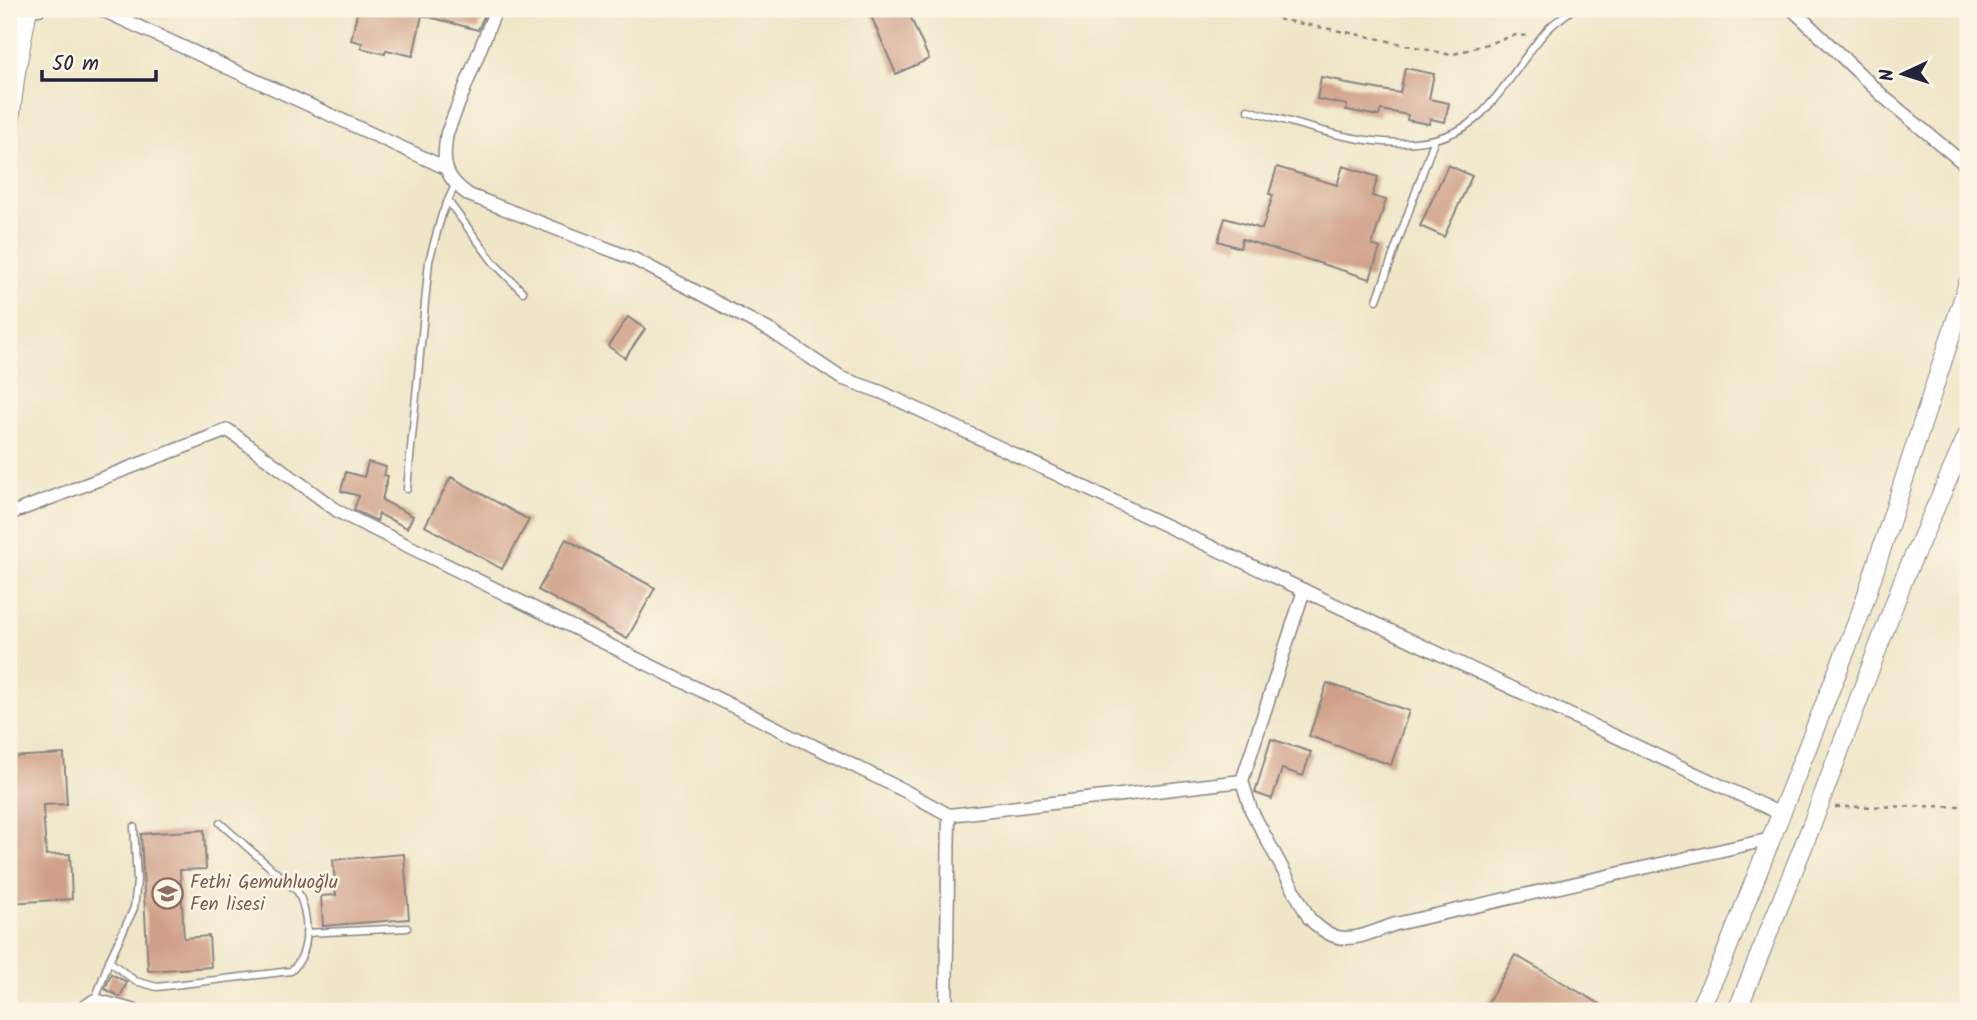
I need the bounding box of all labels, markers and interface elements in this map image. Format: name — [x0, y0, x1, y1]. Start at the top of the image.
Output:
scale bar — [42, 38, 156, 82]
north arrow — [1868, 38, 1938, 108]
text: 50 m — [52, 48, 99, 81]
text: N — [1873, 68, 1903, 82]
place label: Fethi Gemuhluoğlu Fen lisesi — [190, 868, 338, 920]
school or university icon: Fethi Gemuhluoğlu Fen lisesi — [150, 877, 184, 911]

